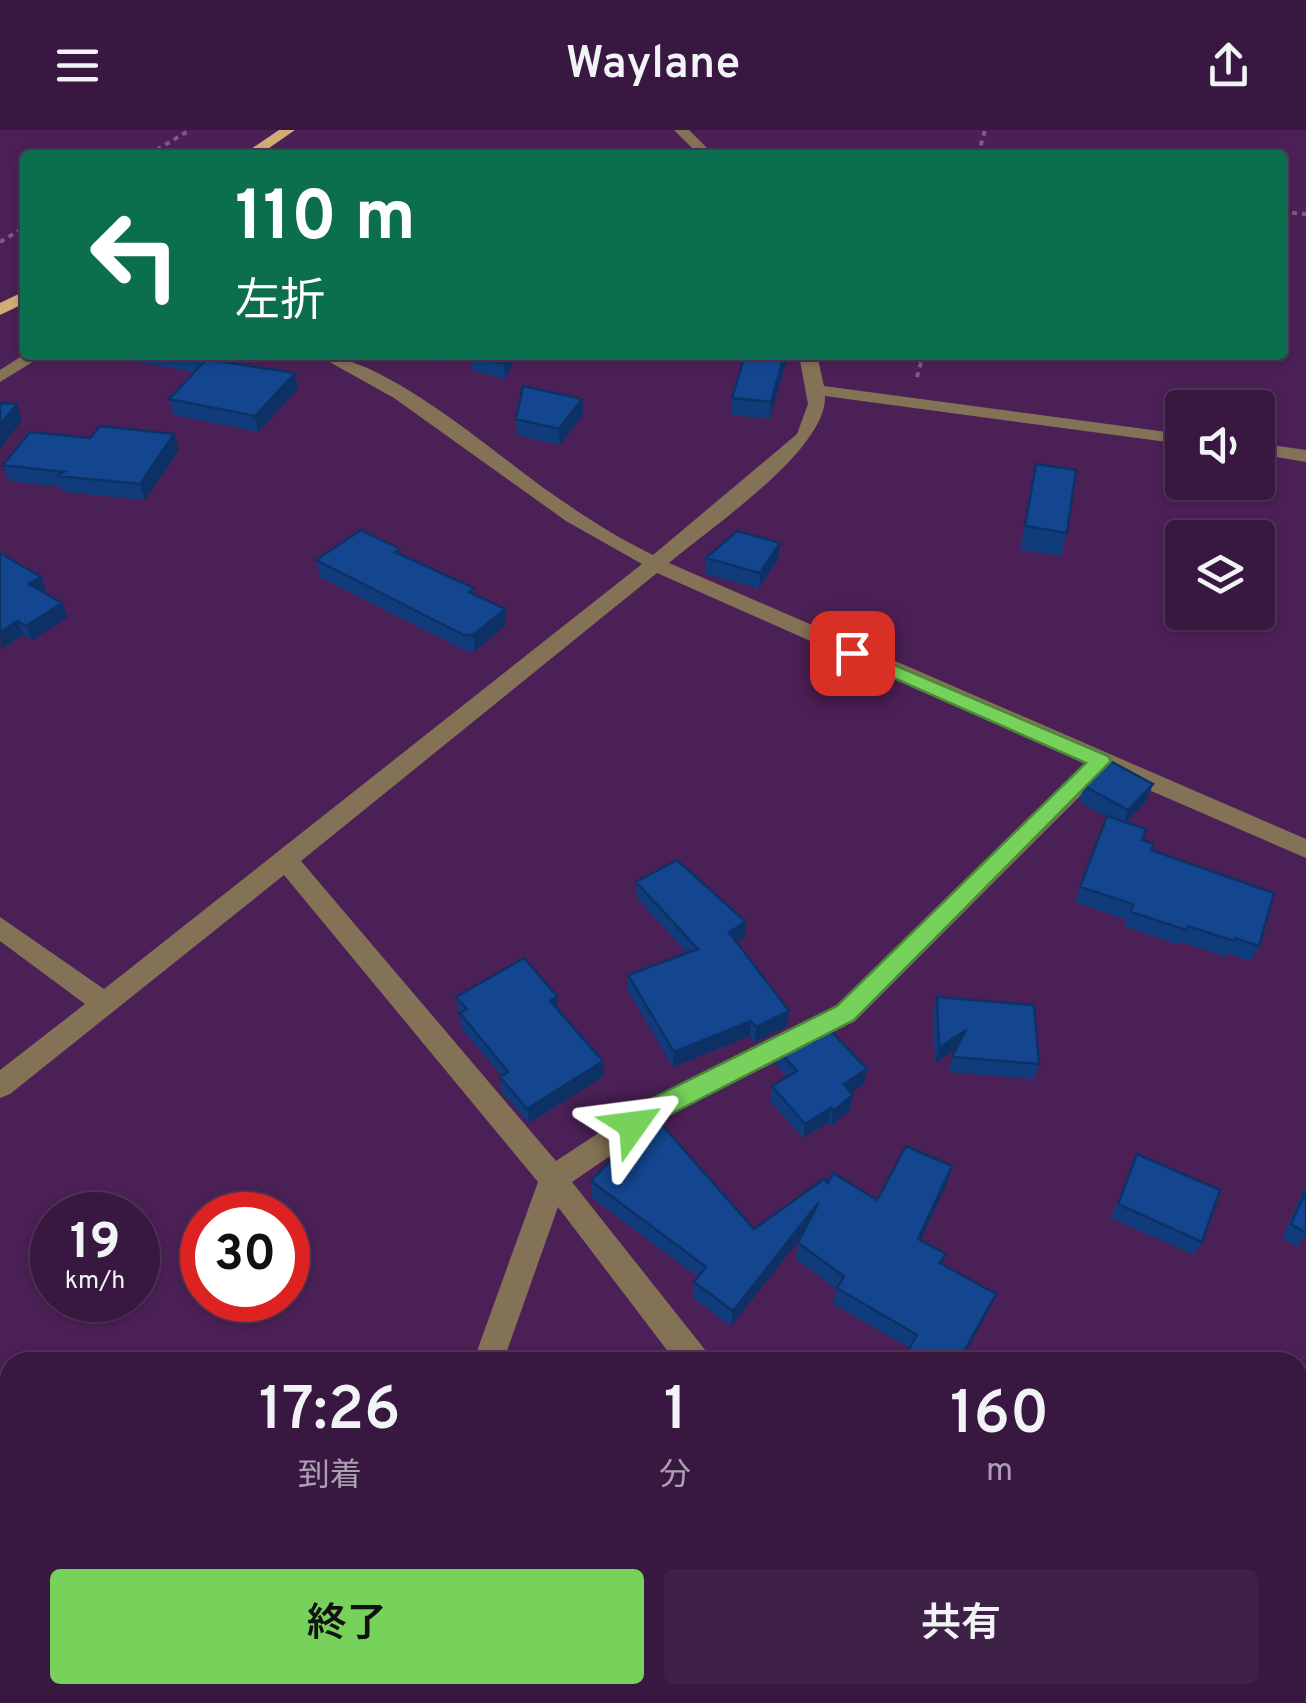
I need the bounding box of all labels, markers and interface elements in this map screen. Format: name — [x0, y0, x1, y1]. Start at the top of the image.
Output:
text: Waylane — [566, 37, 740, 94]
icon: menu — [50, 38, 105, 93]
icon: share — [1201, 38, 1256, 93]
text: 110 m — [235, 176, 416, 265]
icon: left — [70, 190, 200, 320]
text: 左折 — [235, 275, 325, 332]
map controls — [1165, 390, 1275, 630]
button: sound — [1165, 390, 1275, 500]
button: layers — [1165, 520, 1275, 630]
pin — [810, 611, 895, 696]
icon: arrive — [825, 626, 880, 681]
position arrow — [581, 1073, 685, 1177]
speed limit sign: 30 — [180, 1192, 310, 1322]
text: 19 — [70, 1213, 120, 1276]
text: km/h — [65, 1266, 125, 1298]
text: 17:26 — [259, 1375, 401, 1451]
text: 1 — [664, 1375, 687, 1451]
text: 160 — [950, 1379, 1049, 1455]
text: m — [986, 1452, 1013, 1492]
text: 到着 — [298, 1457, 362, 1497]
text: 分 — [659, 1457, 691, 1497]
button: 終了 — [50, 1569, 644, 1684]
button: 共有 — [664, 1569, 1258, 1684]

